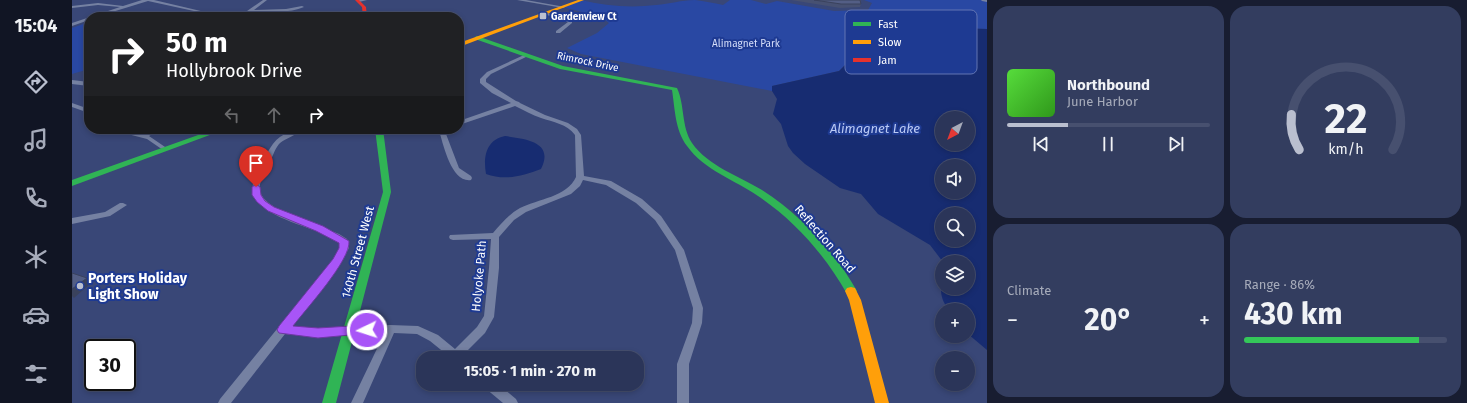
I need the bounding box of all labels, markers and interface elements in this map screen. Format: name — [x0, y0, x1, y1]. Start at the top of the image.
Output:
legend — [845, 10, 977, 74]
marker: Gardenview Ct — [538, 11, 548, 21]
place label: Gardenview Ct — [551, 11, 617, 23]
text: 15:04 — [14, 15, 58, 37]
text: Fast — [878, 18, 898, 31]
text: 50 m — [166, 26, 228, 59]
icon: right — [100, 28, 152, 80]
text: Slow — [878, 36, 902, 49]
park label: Alimagnet Park — [712, 38, 781, 50]
street label: Rimrock Drive — [556, 50, 620, 74]
text: Jam — [878, 54, 897, 67]
text: Hollybrook Drive — [166, 60, 302, 82]
icon: directions — [22, 68, 50, 96]
text: Northbound — [1067, 76, 1150, 94]
text: June Harbor — [1067, 94, 1138, 109]
text: 22 — [1324, 94, 1367, 144]
icon: left — [221, 104, 243, 126]
icon: ahead — [263, 104, 285, 126]
icon: right — [305, 104, 327, 126]
north arrow — [935, 111, 975, 151]
map controls — [935, 111, 975, 391]
water label: Alimagnet Lake — [829, 121, 920, 136]
icon: music — [22, 126, 50, 154]
icon: previous — [1030, 133, 1052, 155]
icon: pause — [1097, 133, 1119, 155]
icon: next — [1165, 133, 1187, 155]
text: km/h — [1328, 140, 1363, 157]
pin — [239, 146, 273, 187]
icon: arrive — [245, 152, 267, 174]
button: sound — [935, 159, 975, 199]
icon: phone — [22, 184, 50, 212]
street label: Reflection Road — [792, 202, 858, 276]
street label: 140th Street West — [339, 204, 377, 300]
button: search — [935, 207, 975, 247]
street label: Holyoke Path — [469, 240, 489, 312]
icon: climate — [22, 243, 50, 271]
button: layers — [935, 255, 975, 295]
place label: Porters Holiday Light Show — [88, 270, 188, 303]
text: Range · 86% — [1244, 277, 1315, 292]
marker: Porters Holiday Light Show — [75, 281, 85, 291]
text: Climate — [1007, 283, 1051, 298]
text: 430 km — [1244, 296, 1343, 332]
icon: car — [22, 301, 50, 329]
text: 20° — [1084, 302, 1133, 338]
button: + — [935, 303, 975, 343]
text: − — [1007, 307, 1018, 334]
text: + — [1199, 307, 1210, 334]
position arrow — [346, 309, 388, 351]
speed limit sign: 30 — [84, 339, 136, 391]
button: − — [935, 351, 975, 391]
icon: filters — [22, 360, 50, 388]
text: 15:05 · 1 min · 270 m — [464, 362, 596, 380]

